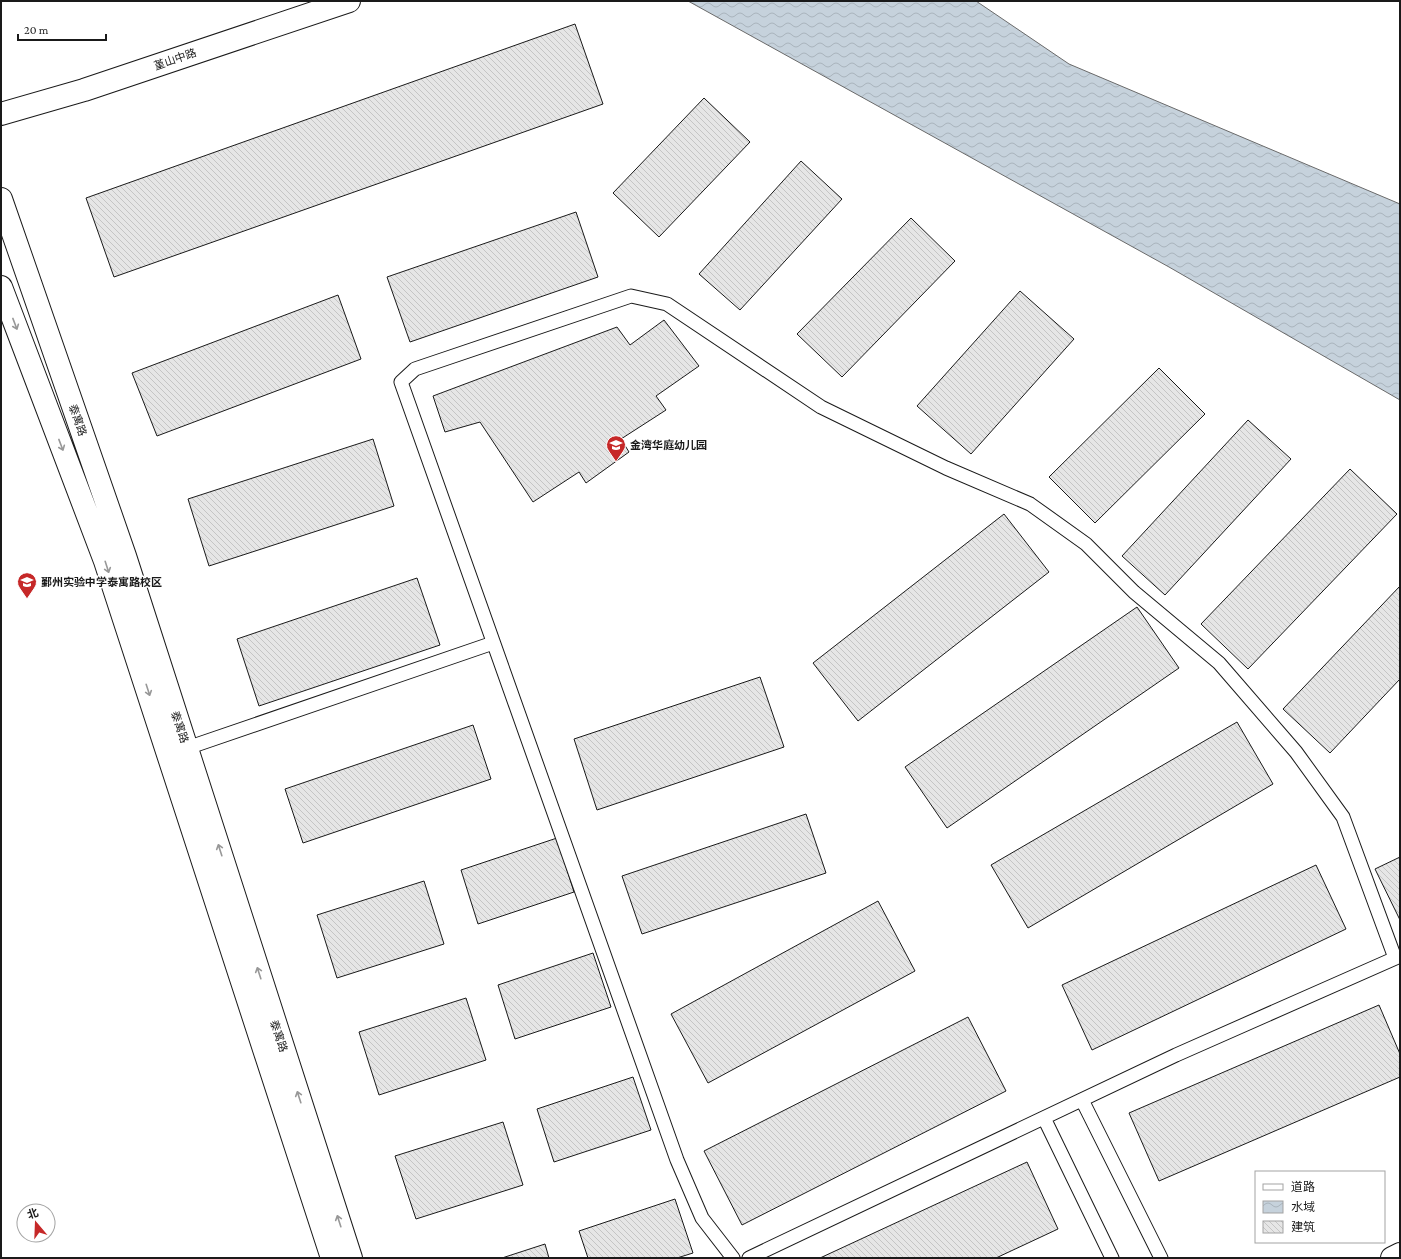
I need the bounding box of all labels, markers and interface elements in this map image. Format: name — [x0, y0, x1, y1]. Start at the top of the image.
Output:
scale bar — [18, 16, 106, 42]
text: 20 m — [24, 23, 49, 37]
street label: 堇山中路 — [152, 46, 198, 72]
one-way arrow — [11, 317, 19, 329]
street label: 泰寓路 — [67, 402, 89, 438]
school or university icon: 金湾华庭幼儿园 — [605, 434, 627, 462]
one-way arrow — [58, 439, 66, 451]
place label: 金湾华庭幼儿园 — [630, 439, 707, 451]
one-way arrow — [104, 560, 112, 572]
school or university icon: 鄞州实验中学泰寓路校区 — [16, 571, 38, 599]
place label: 鄞州实验中学泰寓路校区 — [41, 576, 162, 588]
one-way arrow — [144, 684, 152, 696]
street label: 泰寓路 — [169, 709, 191, 745]
one-way arrow — [215, 844, 223, 856]
one-way arrow — [255, 967, 262, 980]
street label: 泰寓路 — [268, 1018, 290, 1054]
one-way arrow — [295, 1091, 302, 1104]
legend — [1255, 1171, 1385, 1243]
text: 道路 — [1291, 1180, 1315, 1194]
text: 水域 — [1291, 1200, 1315, 1214]
north arrow — [16, 1203, 56, 1243]
text: 北 — [26, 1206, 40, 1221]
one-way arrow — [335, 1215, 342, 1228]
text: 建筑 — [1291, 1220, 1315, 1234]

